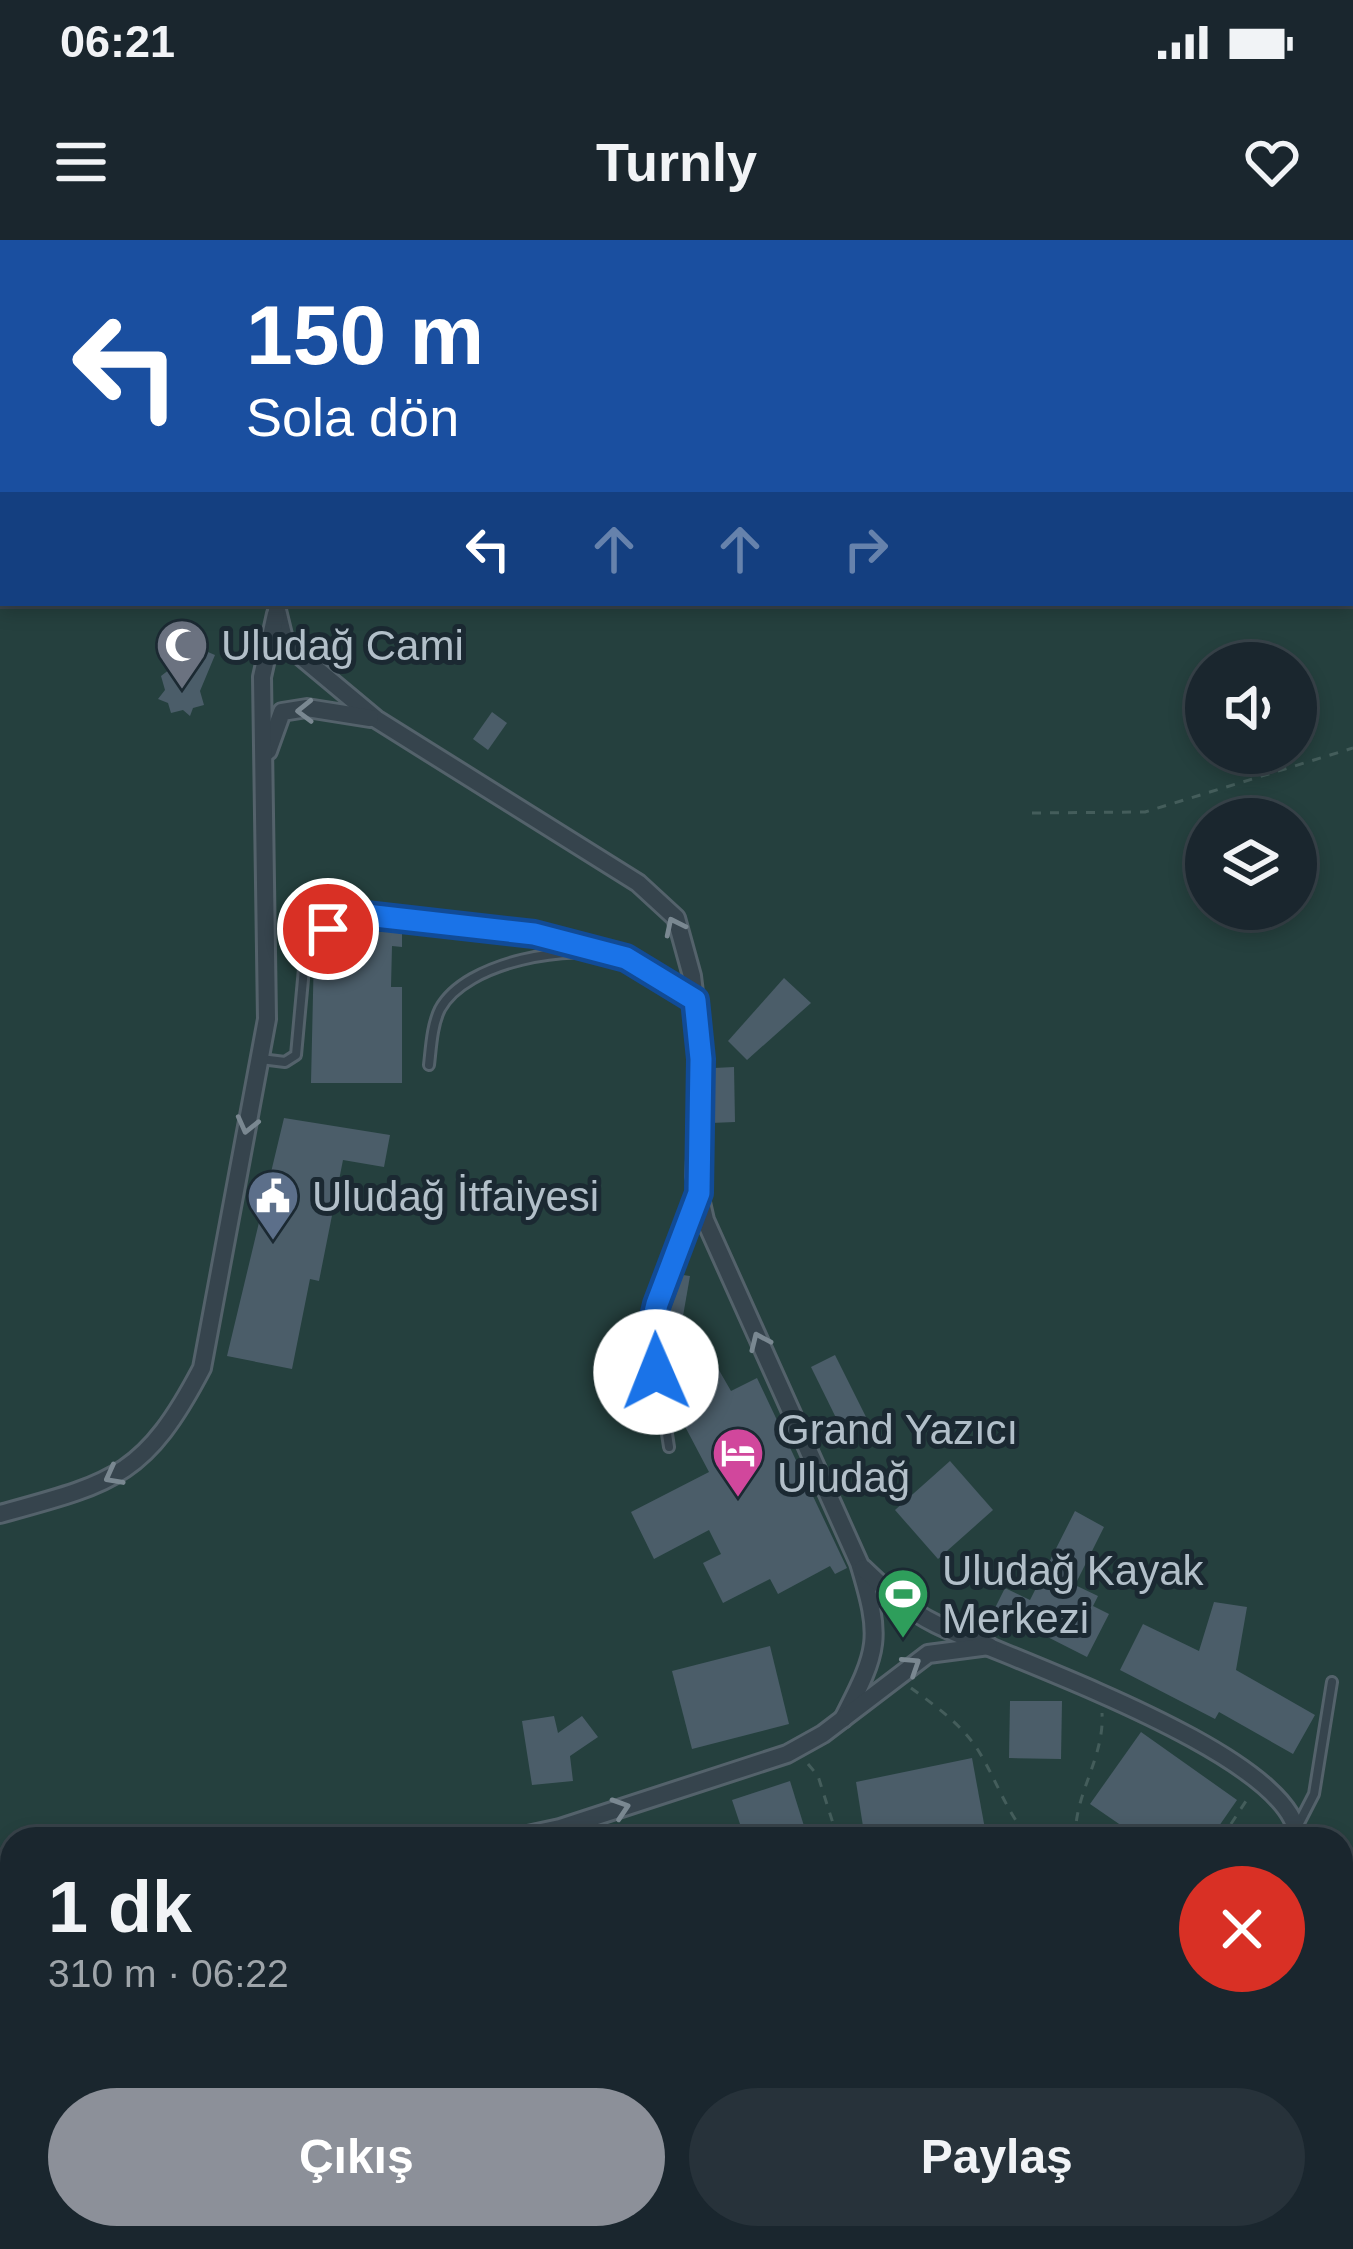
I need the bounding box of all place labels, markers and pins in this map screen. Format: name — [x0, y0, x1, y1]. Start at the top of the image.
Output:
mosque icon: Uludağ Cami — [154, 617, 210, 691]
place label: Uludağ Cami — [221, 622, 464, 669]
pin — [277, 878, 379, 980]
public building icon: Uludağ İtfaiyesi — [245, 1168, 301, 1242]
place label: Uludağ İtfaiyesi — [312, 1173, 599, 1220]
place label: Grand Yazıcı Uludağ — [777, 1406, 1018, 1501]
hotel icon: Grand Yazıcı Uludağ — [710, 1425, 766, 1499]
place label: Uludağ Kayak Merkezi — [942, 1547, 1204, 1642]
sports icon: Uludağ Kayak Merkezi — [875, 1566, 931, 1640]

